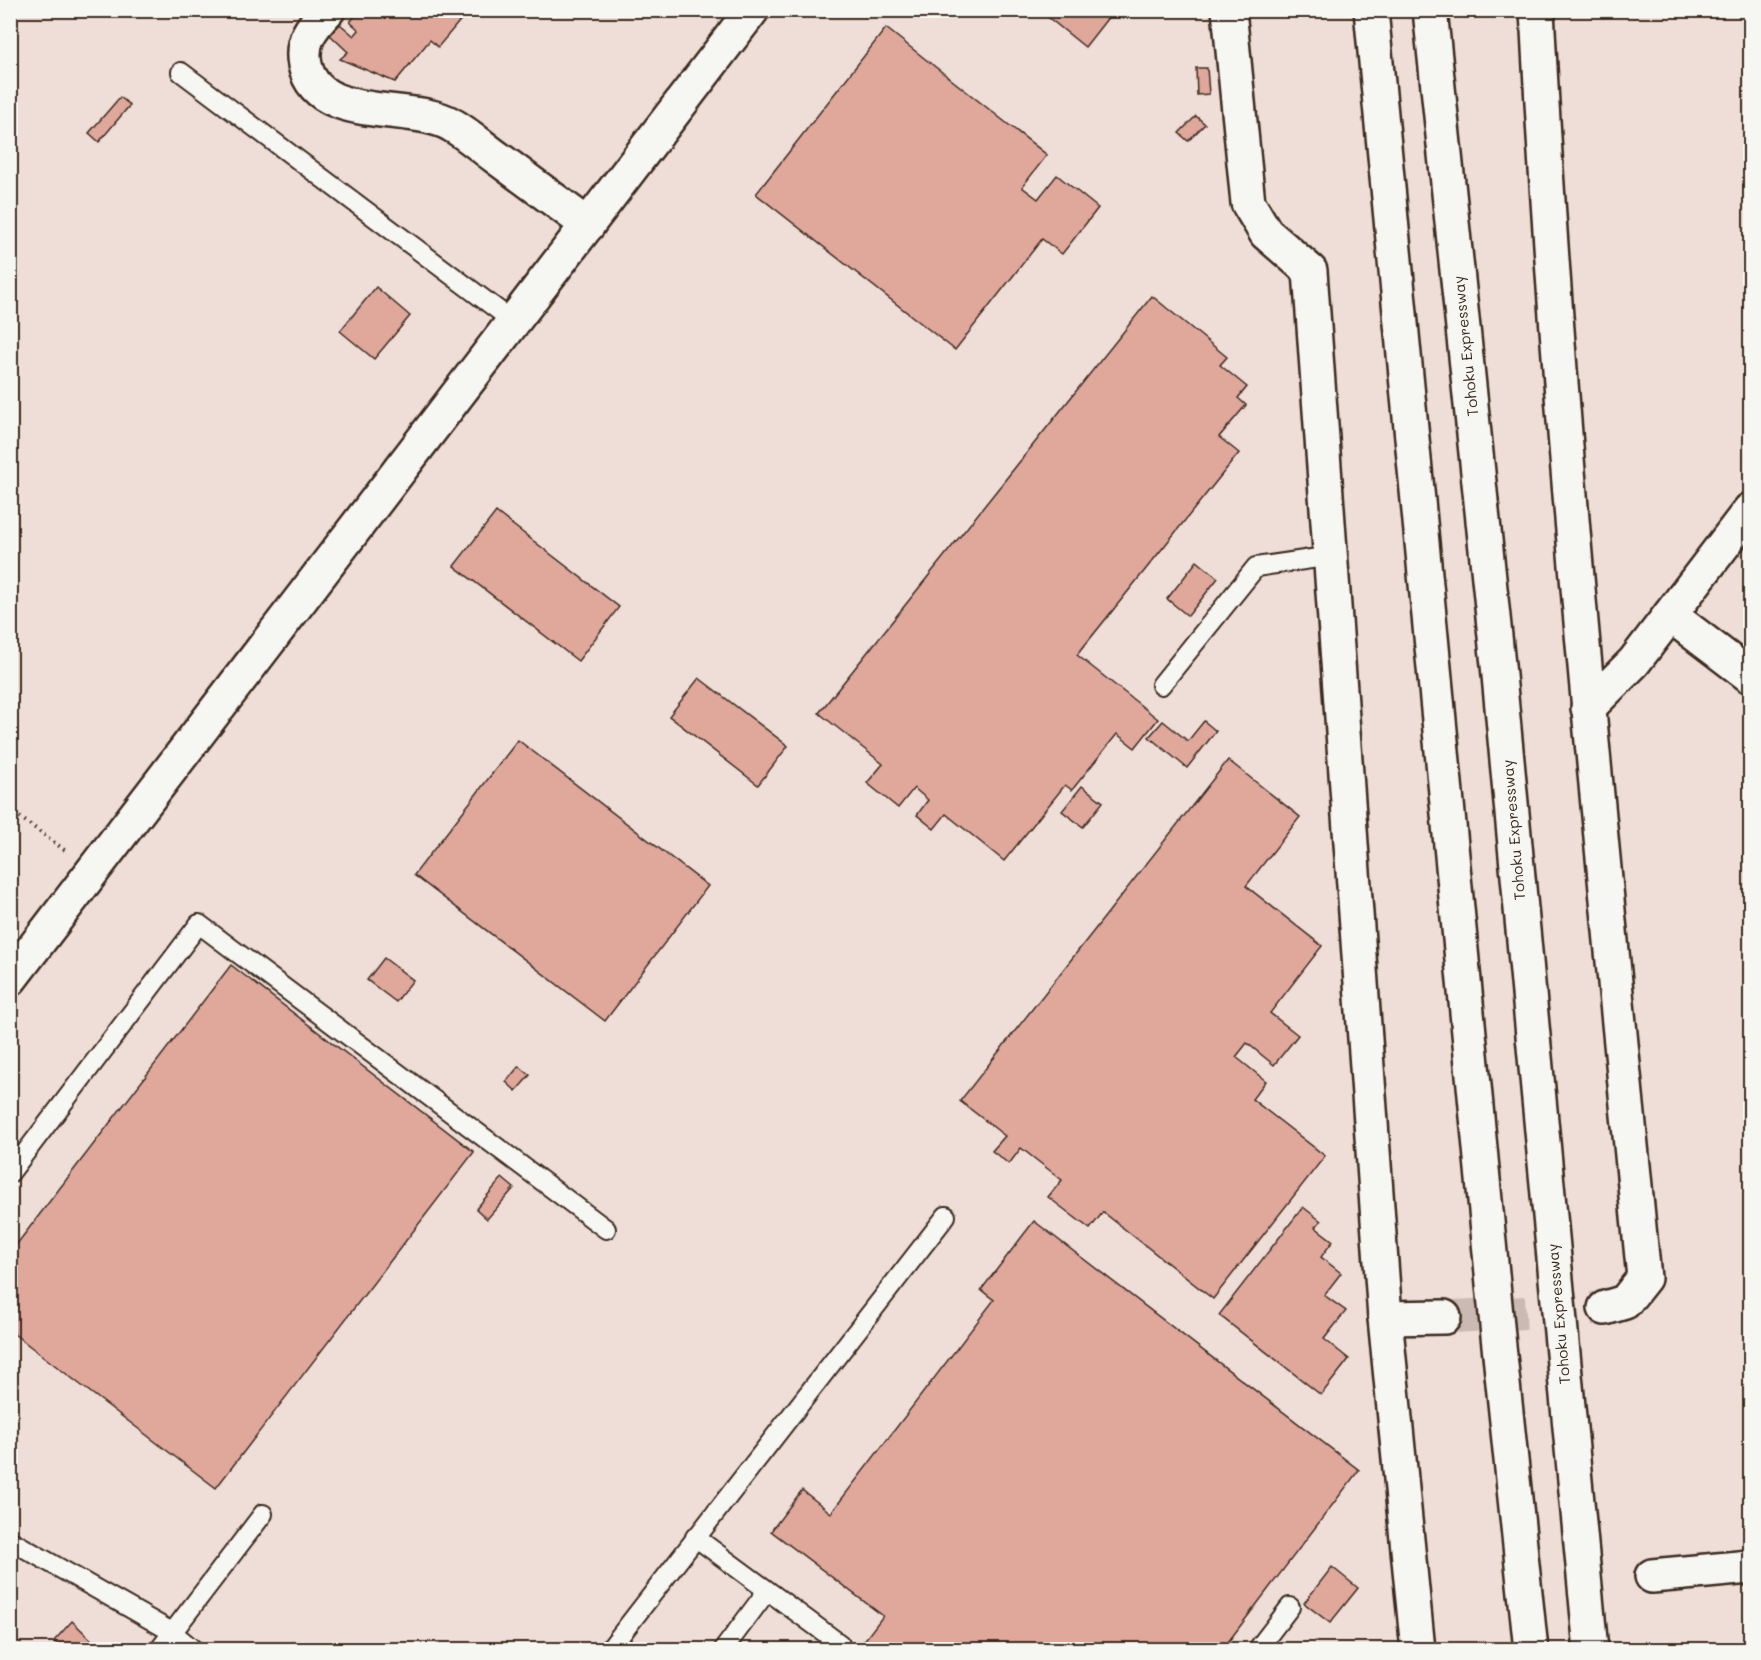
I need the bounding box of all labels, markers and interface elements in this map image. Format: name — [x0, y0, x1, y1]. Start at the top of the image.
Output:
street label: Tohoku Expressway — [1448, 275, 1482, 417]
street label: Tohoku Expressway — [1497, 759, 1529, 901]
street label: Tohoku Expressway — [1542, 1243, 1574, 1385]

